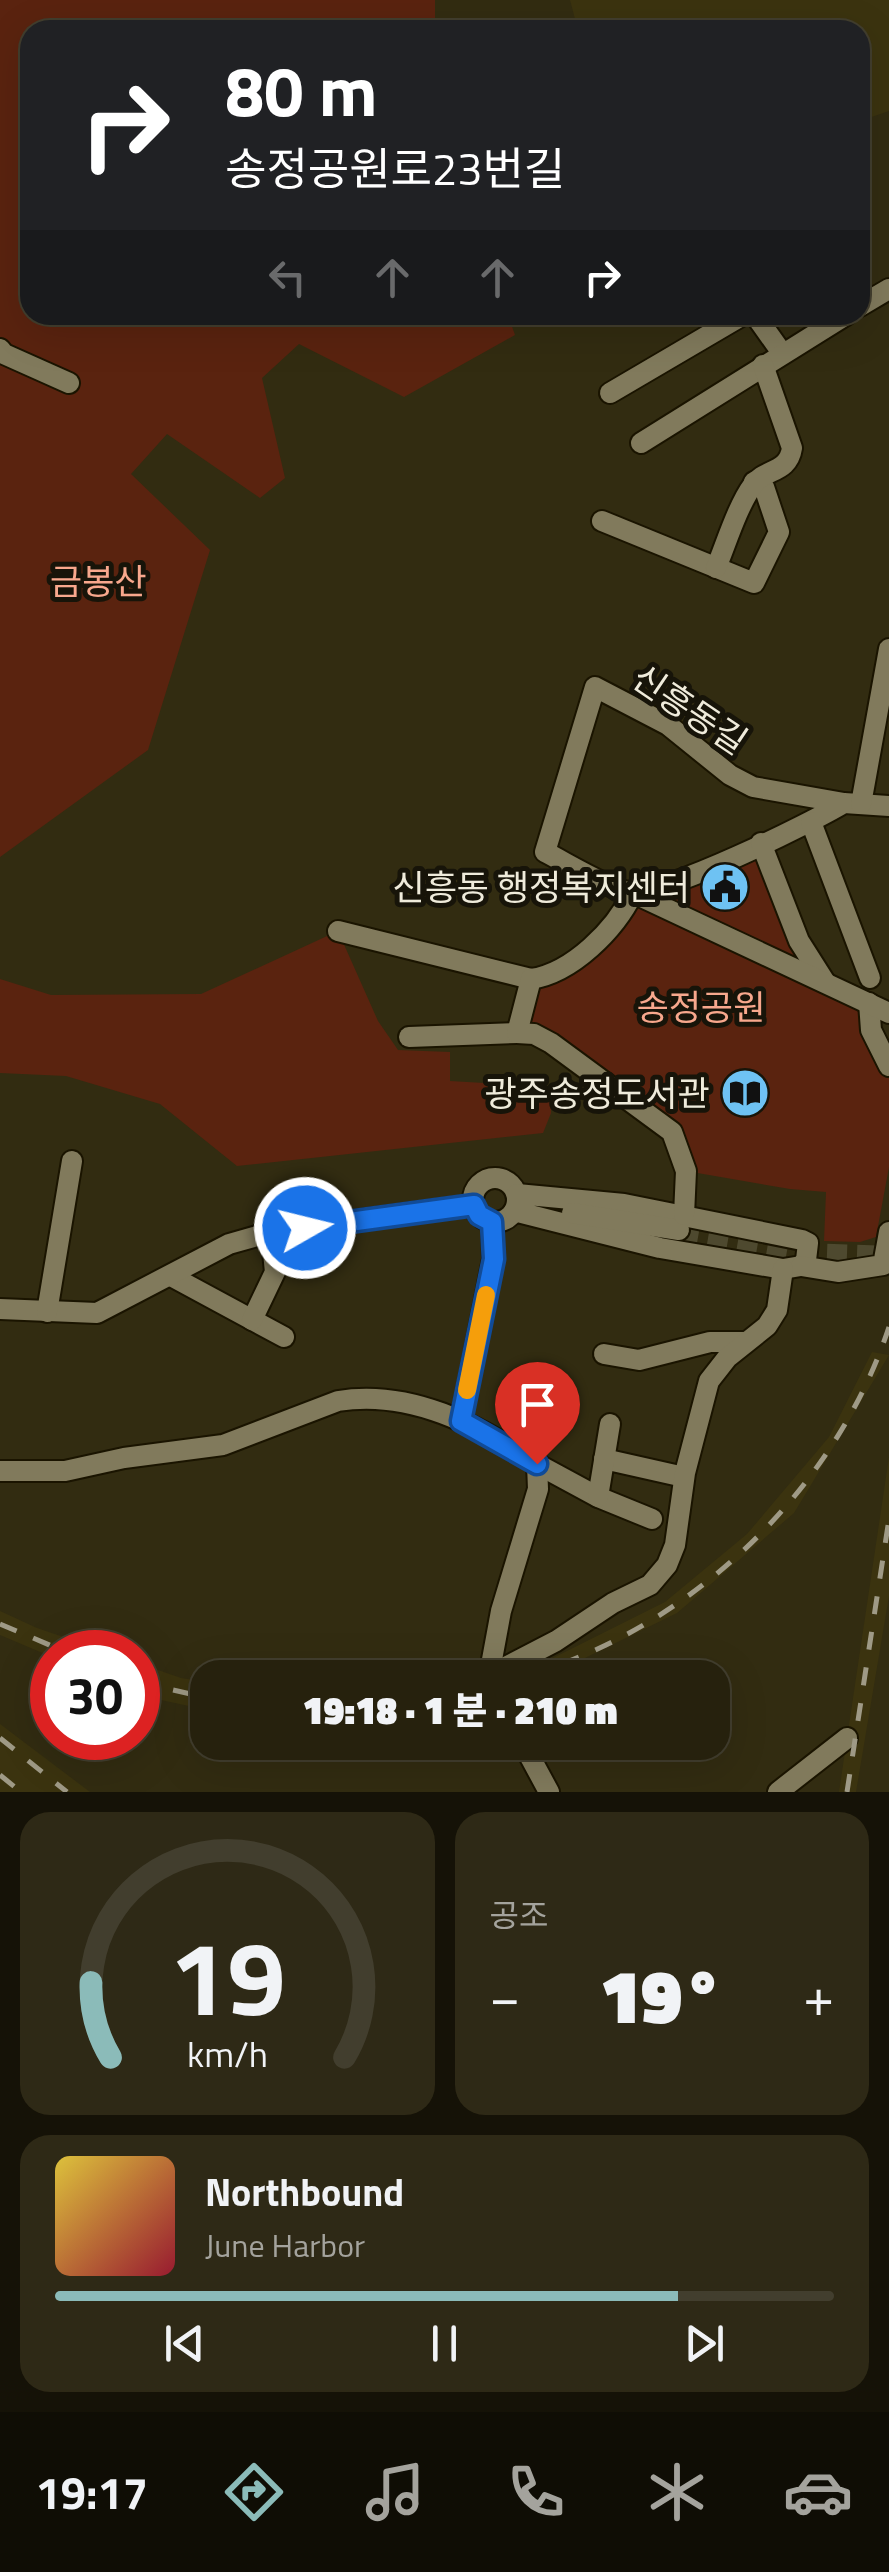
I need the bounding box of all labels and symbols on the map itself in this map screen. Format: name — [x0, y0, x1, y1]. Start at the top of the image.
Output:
park label: 금봉산 — [50, 554, 146, 608]
street label: 신흥동길 — [622, 651, 758, 767]
place label: 신흥동 행정복지센터 — [392, 860, 690, 914]
public building icon: 신흥동 행정복지센터 — [699, 861, 751, 913]
park label: 송정공원 — [637, 980, 765, 1034]
place label: 광주송정도서관 — [485, 1066, 710, 1120]
library icon: 광주송정도서관 — [719, 1067, 771, 1119]
position arrow — [253, 1176, 357, 1280]
pin — [495, 1362, 580, 1465]
speed limit sign: 30 — [30, 1630, 160, 1760]

